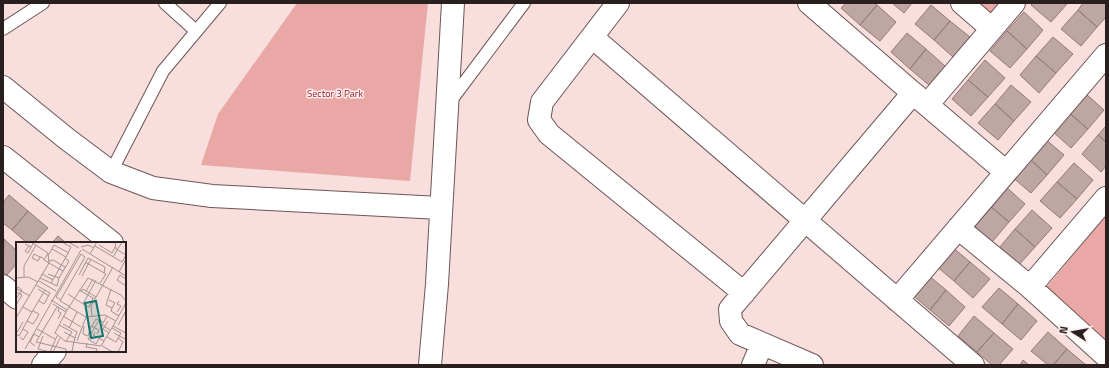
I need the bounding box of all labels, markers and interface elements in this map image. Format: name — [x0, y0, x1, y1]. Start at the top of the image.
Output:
park label: Sector 3 Park — [307, 86, 363, 101]
inset map — [16, 242, 126, 352]
north arrow — [1053, 312, 1093, 352]
text: N — [1055, 325, 1072, 335]

